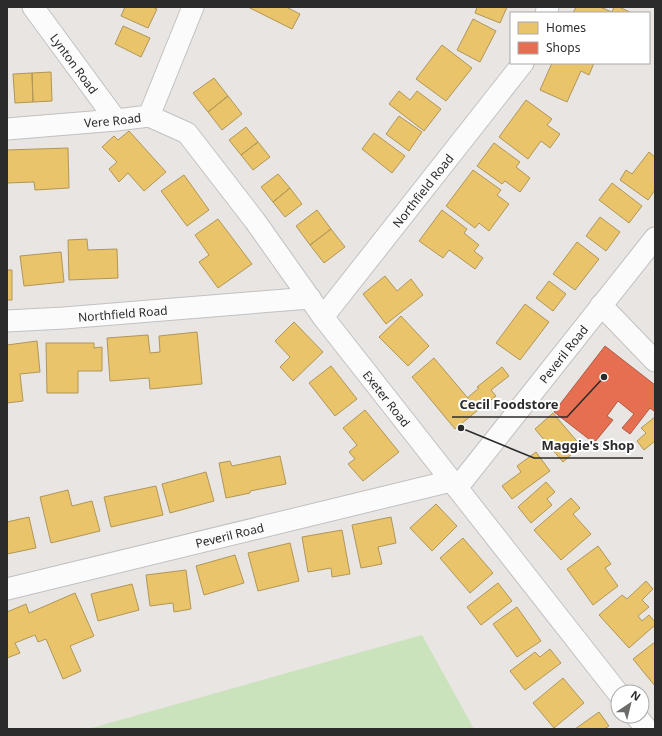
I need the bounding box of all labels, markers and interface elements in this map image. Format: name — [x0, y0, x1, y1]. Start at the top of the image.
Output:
legend — [510, 12, 650, 64]
text: Homes — [546, 19, 586, 36]
street label: Lynton Road — [47, 30, 102, 97]
text: Shops — [546, 39, 581, 56]
street label: Vere Road — [83, 109, 142, 131]
street label: Northfield Road — [388, 150, 457, 231]
street label: Northfield Road — [77, 301, 168, 325]
street label: Peveril Road — [535, 321, 592, 387]
street label: Exeter Road — [359, 367, 414, 430]
callout: Cecil Foodstore — [452, 392, 567, 417]
text: Cecil Foodstore — [459, 395, 559, 413]
callout: Maggie's Shop — [534, 433, 643, 458]
text: Maggie's Shop — [542, 436, 634, 454]
street label: Peveril Road — [194, 518, 265, 551]
north arrow — [610, 684, 650, 724]
text: N — [628, 687, 644, 704]

